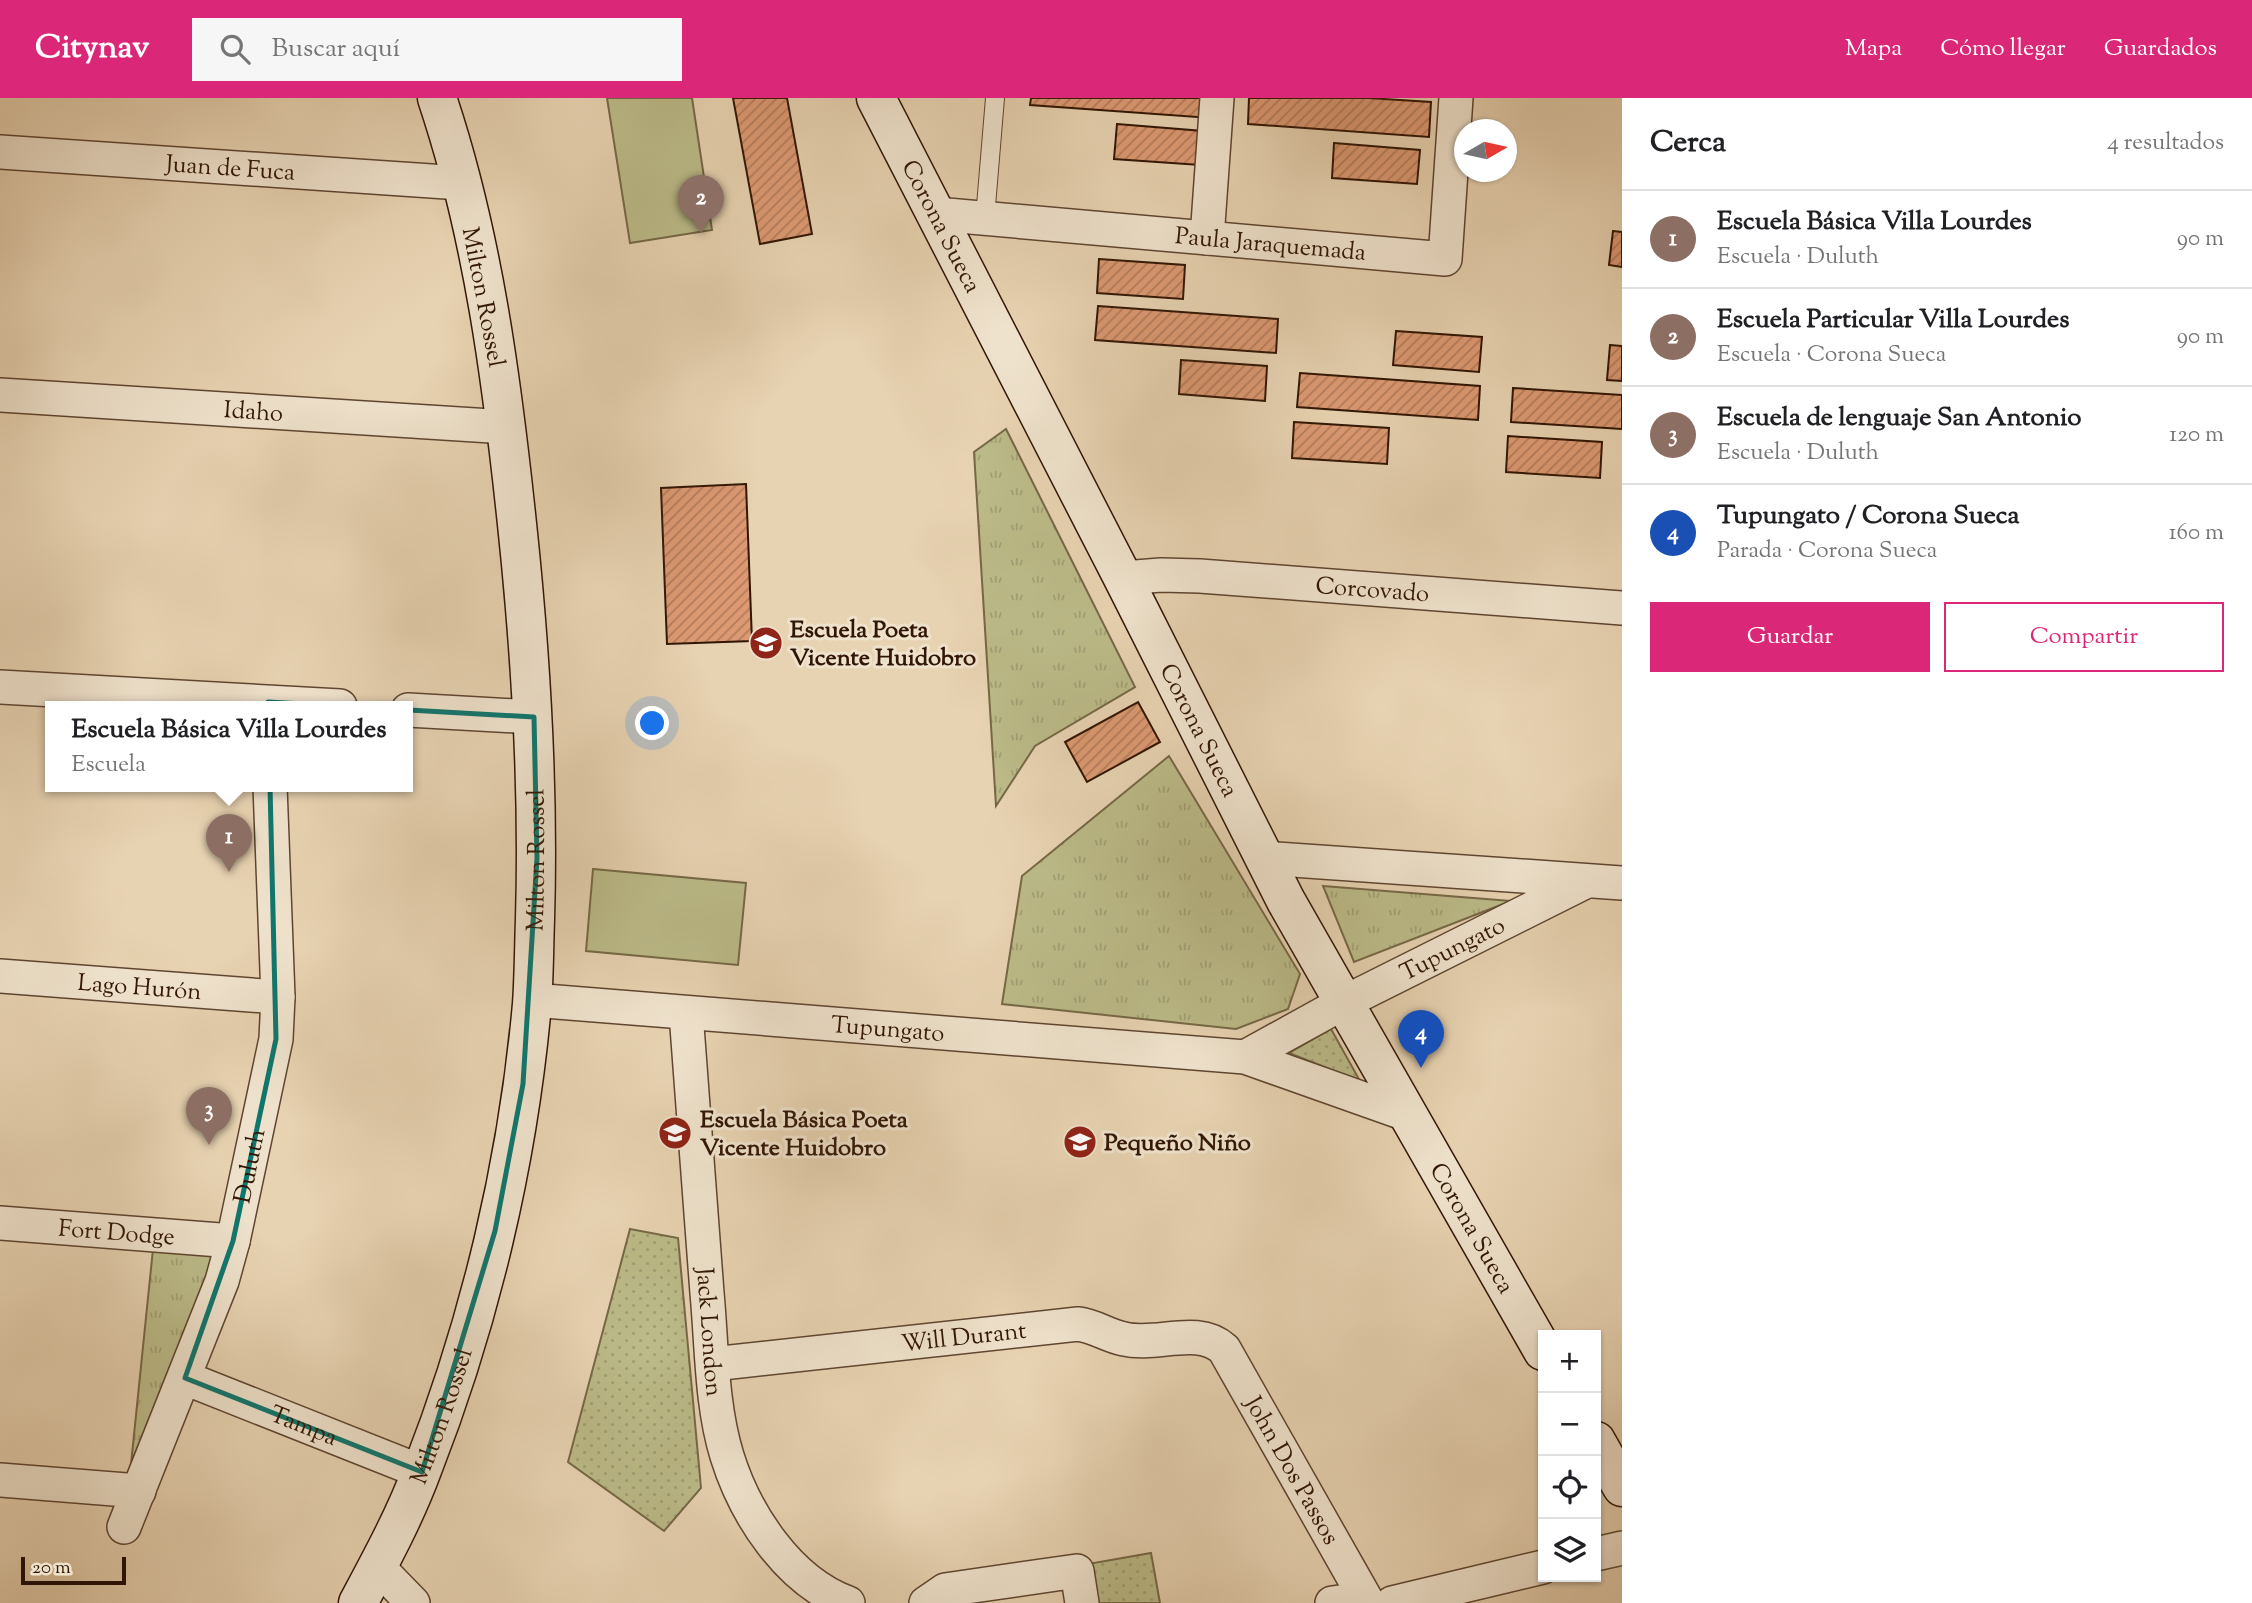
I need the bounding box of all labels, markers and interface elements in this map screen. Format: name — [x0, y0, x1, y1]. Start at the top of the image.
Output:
search box — [192, 18, 682, 81]
text: Citynav — [35, 25, 150, 73]
icon: search — [216, 30, 254, 68]
text: Buscar aquí — [272, 31, 400, 68]
text: Mapa — [1845, 32, 1902, 66]
text: Cómo llegar — [1940, 32, 2066, 66]
text: Guardados — [2104, 32, 2217, 66]
north arrow — [1454, 119, 1517, 182]
text: Cerca — [1650, 122, 1726, 165]
text: 4 resultados — [2107, 127, 2224, 160]
street label: Juan de Fuca — [163, 148, 296, 191]
street label: Corona Sueca — [892, 154, 989, 299]
pin: 2 — [678, 175, 724, 233]
text: Escuela Básica Villa Lourdes — [1717, 204, 2032, 241]
street label: Paula Jaraquemada — [1174, 220, 1367, 271]
text: 1 — [1669, 223, 1677, 256]
text: 90 m — [2177, 223, 2224, 256]
street label: Milton Rossel — [452, 224, 512, 371]
text: Escuela · Duluth — [1717, 241, 1879, 274]
text: Escuela Particular Villa Lourdes — [1717, 302, 2069, 339]
text: 2 — [1668, 321, 1678, 354]
text: 90 m — [2177, 321, 2224, 354]
text: Escuela · Corona Sueca — [1717, 339, 1946, 372]
street label: Idaho — [223, 394, 284, 432]
text: Escuela de lenguaje San Antonio — [1717, 400, 2082, 437]
text: 3 — [1668, 419, 1678, 452]
text: 120 m — [2169, 419, 2224, 452]
text: Escuela · Duluth — [1717, 437, 1879, 470]
text: Tupungato / Corona Sueca — [1717, 498, 2020, 535]
text: 4 — [1667, 517, 1679, 550]
text: 160 m — [2169, 517, 2224, 550]
text: Parada · Corona Sueca — [1717, 535, 1937, 568]
street label: Corcovado — [1314, 570, 1430, 612]
button: Guardar — [1650, 602, 1930, 672]
button: Compartir — [1944, 602, 2224, 672]
place label: Escuela Poeta Vicente Huidobro — [790, 614, 976, 676]
school or university icon: Escuela Poeta Vicente Huidobro — [747, 624, 785, 662]
street label: Corona Sueca — [1150, 658, 1246, 803]
popup — [45, 701, 413, 792]
your location — [635, 706, 669, 740]
text: Escuela Básica Villa Lourdes — [72, 712, 386, 749]
text: Escuela — [72, 749, 146, 782]
street label: Milton Rossel — [520, 788, 555, 932]
pin: 1 — [206, 814, 252, 872]
street label: Tupungato — [1395, 910, 1512, 991]
street label: Lago Hurón — [76, 967, 203, 1010]
street label: Tupungato — [830, 1009, 946, 1052]
pin: 4 — [1398, 1010, 1444, 1068]
pin: 3 — [186, 1087, 232, 1145]
place label: Escuela Básica Poeta Vicente Huidobro — [700, 1104, 909, 1166]
school or university icon: Escuela Básica Poeta Vicente Huidobro — [656, 1114, 694, 1152]
school or university icon: Pequeño Niño — [1061, 1123, 1099, 1161]
street label: Duluth — [226, 1126, 275, 1207]
place label: Pequeño Niño — [1104, 1127, 1251, 1161]
street label: Corona Sueca — [1420, 1157, 1522, 1300]
street label: Fort Dodge — [57, 1213, 176, 1255]
street label: Jack London — [686, 1265, 730, 1398]
street label: Will Durant — [899, 1315, 1028, 1362]
map controls — [1538, 1330, 1601, 1582]
button: + — [1538, 1330, 1601, 1393]
street label: Milton Rossel — [403, 1344, 482, 1490]
street label: John Dos Passos — [1234, 1389, 1347, 1552]
button: − — [1538, 1393, 1601, 1456]
street label: Tampa — [265, 1398, 342, 1456]
button: locate — [1538, 1456, 1601, 1519]
button: layers — [1538, 1519, 1601, 1582]
scale bar — [21, 1554, 126, 1586]
text: 20 m — [32, 1555, 71, 1582]

